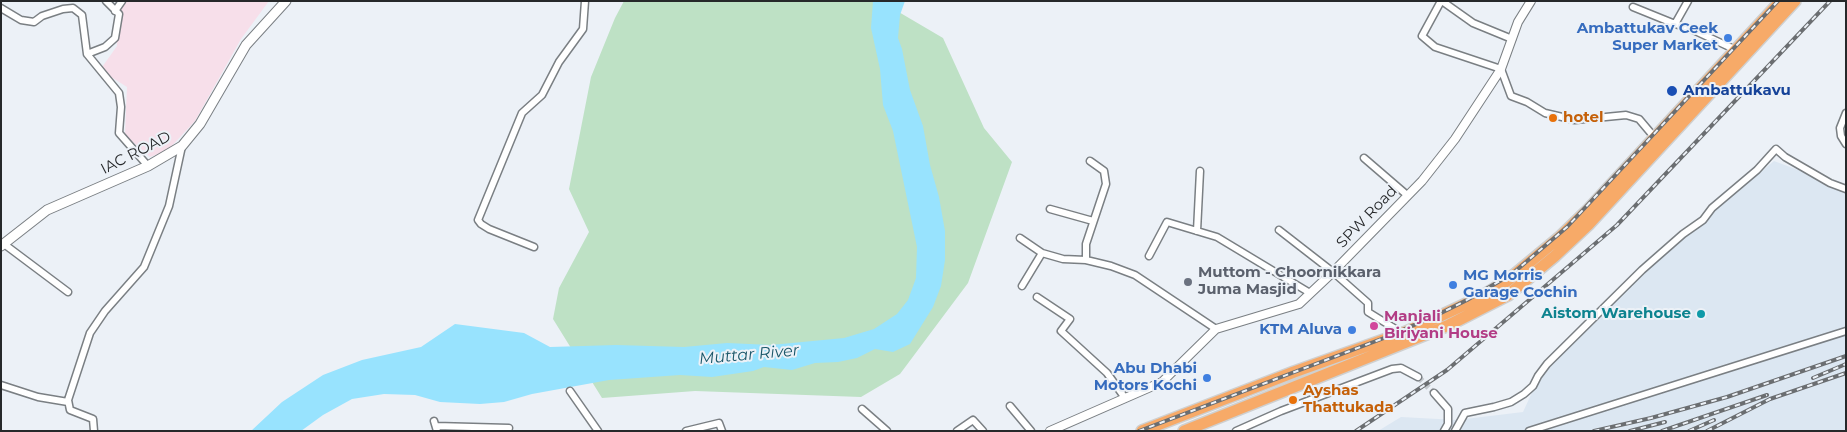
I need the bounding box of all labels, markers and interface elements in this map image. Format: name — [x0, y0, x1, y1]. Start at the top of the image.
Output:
place label: Ambattukav Ceek Super Market — [1577, 20, 1718, 55]
marker: Ambattukav Ceek Super Market — [1722, 32, 1734, 44]
place label: Ambattukavu — [1683, 82, 1791, 100]
marker: Ambattukavu — [1665, 84, 1679, 98]
place label: hotel — [1563, 109, 1604, 127]
marker: hotel — [1547, 112, 1559, 124]
street label: IAC ROAD — [98, 128, 174, 178]
street label: SPW Road — [1333, 182, 1401, 252]
place label: Muttom - Choornikkara Juma Masjid — [1198, 264, 1381, 299]
place label: MG Morris Garage Cochin — [1463, 267, 1578, 302]
marker: Muttom - Choornikkara Juma Masjid — [1182, 276, 1194, 288]
marker: MG Morris Garage Cochin — [1447, 279, 1459, 291]
place label: Aistom Warehouse — [1541, 305, 1691, 323]
place label: Manjali Biriyani House — [1384, 308, 1498, 343]
marker: Aistom Warehouse — [1695, 308, 1707, 320]
marker: Manjali Biriyani House — [1368, 320, 1380, 332]
place label: KTM Aluva — [1259, 321, 1342, 339]
marker: KTM Aluva — [1346, 324, 1358, 336]
water label: Muttar River — [698, 341, 800, 369]
place label: Abu Dhabi Motors Kochi — [1094, 360, 1197, 395]
marker: Abu Dhabi Motors Kochi — [1201, 372, 1213, 384]
place label: Ayshas Thattukada — [1303, 382, 1394, 417]
marker: Ayshas Thattukada — [1287, 394, 1299, 406]

